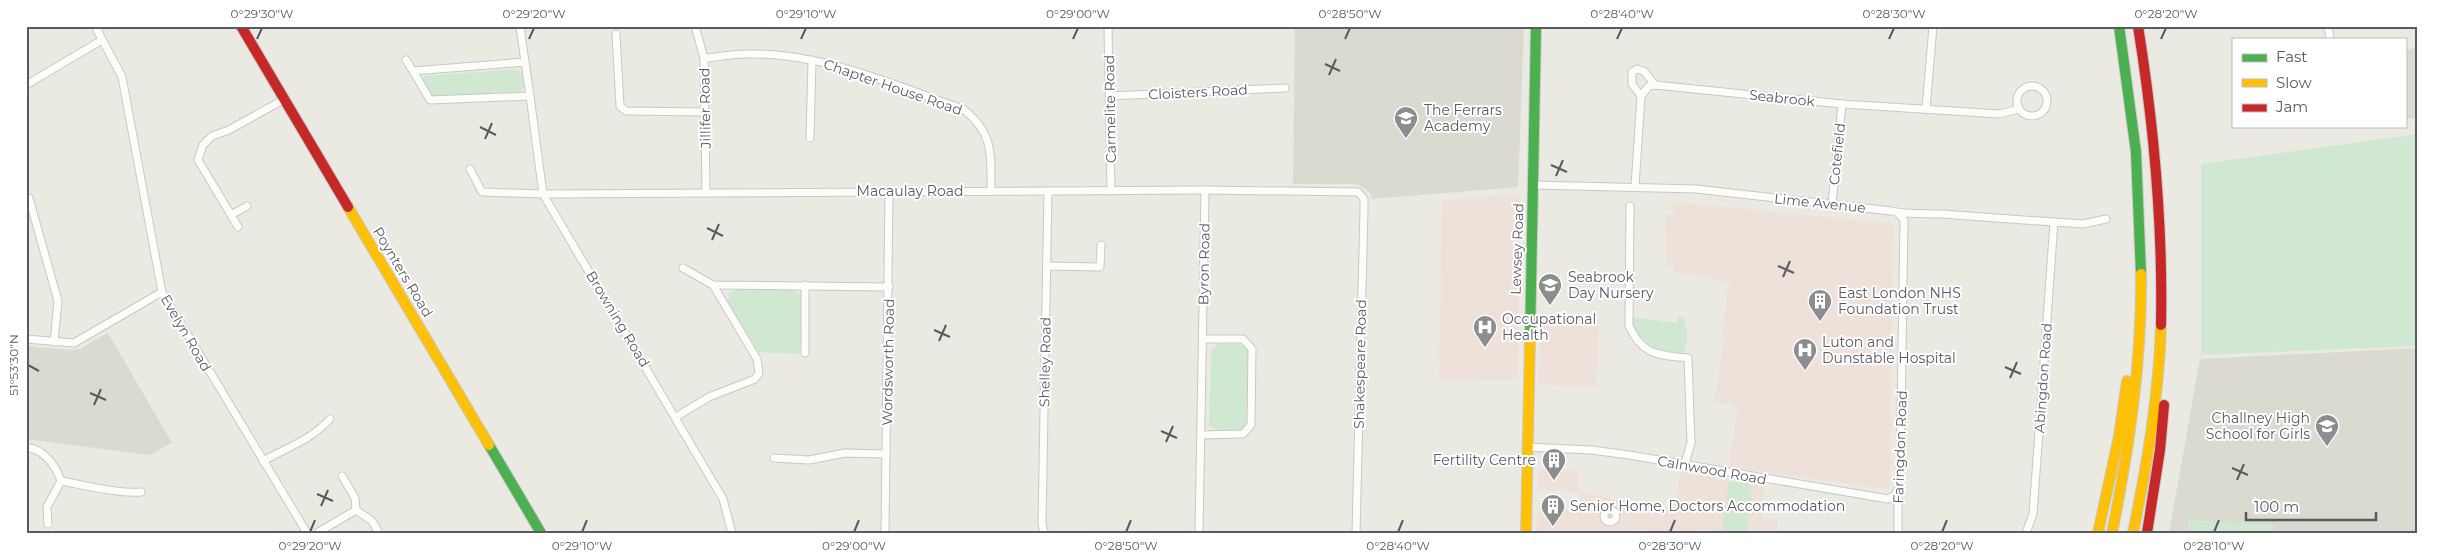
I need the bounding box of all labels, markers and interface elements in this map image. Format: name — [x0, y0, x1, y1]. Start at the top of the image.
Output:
text: 0°29'30"W — [231, 6, 293, 21]
text: 0°29'20"W — [503, 6, 565, 21]
text: 0°29'10"W — [776, 6, 836, 21]
text: 0°29'00"W — [1046, 6, 1110, 21]
text: 0°28'50"W — [1318, 6, 1382, 21]
text: 0°28'40"W — [1590, 6, 1654, 21]
text: 0°28'30"W — [1862, 6, 1926, 21]
text: 0°28'20"W — [2134, 6, 2198, 21]
legend — [2232, 38, 2406, 128]
text: Fast — [2276, 47, 2307, 66]
street label: Chapter House Road — [821, 55, 965, 119]
street label: Carmelite Road — [1100, 55, 1120, 163]
street label: Jillifer Road — [695, 67, 715, 150]
text: Slow — [2276, 73, 2312, 92]
street label: Cloisters Road — [1148, 80, 1248, 104]
street label: Seabrook — [1748, 86, 1816, 110]
text: Jam — [2275, 97, 2308, 116]
place label: The Ferrars Academy — [1424, 101, 1502, 135]
school or university icon: The Ferrars Academy — [1393, 105, 1419, 139]
street label: Cotefield — [1825, 122, 1849, 186]
street label: Macaulay Road — [857, 182, 963, 200]
street label: Lime Avenue — [1773, 189, 1867, 217]
street label: Lewsey Road — [1506, 203, 1528, 295]
street label: Byron Road — [1194, 223, 1214, 305]
street label: Poynters Road — [369, 224, 437, 320]
street label: Browning Road — [582, 267, 654, 371]
place label: Seabrook Day Nursery — [1568, 268, 1654, 302]
school or university icon: Seabrook Day Nursery — [1537, 272, 1563, 306]
place label: East London NHS Foundation Trust — [1838, 284, 1961, 318]
building icon: East London NHS Foundation Trust — [1807, 288, 1833, 322]
street label: Evelyn Road — [157, 291, 215, 375]
street label: Wordsworth Road — [878, 298, 898, 426]
street label: Shakespeare Road — [1350, 299, 1370, 429]
place label: Occupational Health — [1502, 310, 1596, 344]
hospital icon: Occupational Health — [1472, 314, 1498, 348]
street label: Shelley Road — [1035, 317, 1055, 407]
street label: Abingdon Road — [2030, 322, 2056, 434]
place label: Luton and Dunstable Hospital — [1822, 333, 1956, 367]
text: 51°53'30"N — [6, 334, 21, 396]
hospital icon: Luton and Dunstable Hospital — [1792, 337, 1818, 371]
street label: Faringdon Road — [1889, 390, 1911, 504]
place label: Challney High School for Girls — [2206, 409, 2310, 443]
school or university icon: Challney High School for Girls — [2314, 413, 2340, 447]
building icon: Fertility Centre — [1541, 447, 1567, 481]
place label: Fertility Centre — [1433, 451, 1536, 469]
street label: Calnwood Road — [1656, 452, 1768, 488]
scale bar — [2246, 489, 2376, 521]
building icon: Senior Home, Doctors Accommodation — [1540, 493, 1566, 527]
place label: Senior Home, Doctors Accommodation — [1570, 497, 1845, 515]
text: 100 m — [2254, 497, 2299, 516]
text: 0°29'20"W — [279, 538, 341, 553]
text: 0°29'10"W — [552, 538, 612, 553]
text: 0°29'00"W — [822, 538, 886, 553]
text: 0°28'50"W — [1094, 538, 1158, 553]
text: 0°28'40"W — [1366, 538, 1430, 553]
text: 0°28'30"W — [1638, 538, 1702, 553]
text: 0°28'20"W — [1910, 538, 1974, 553]
text: 0°28'10"W — [2183, 538, 2245, 553]

